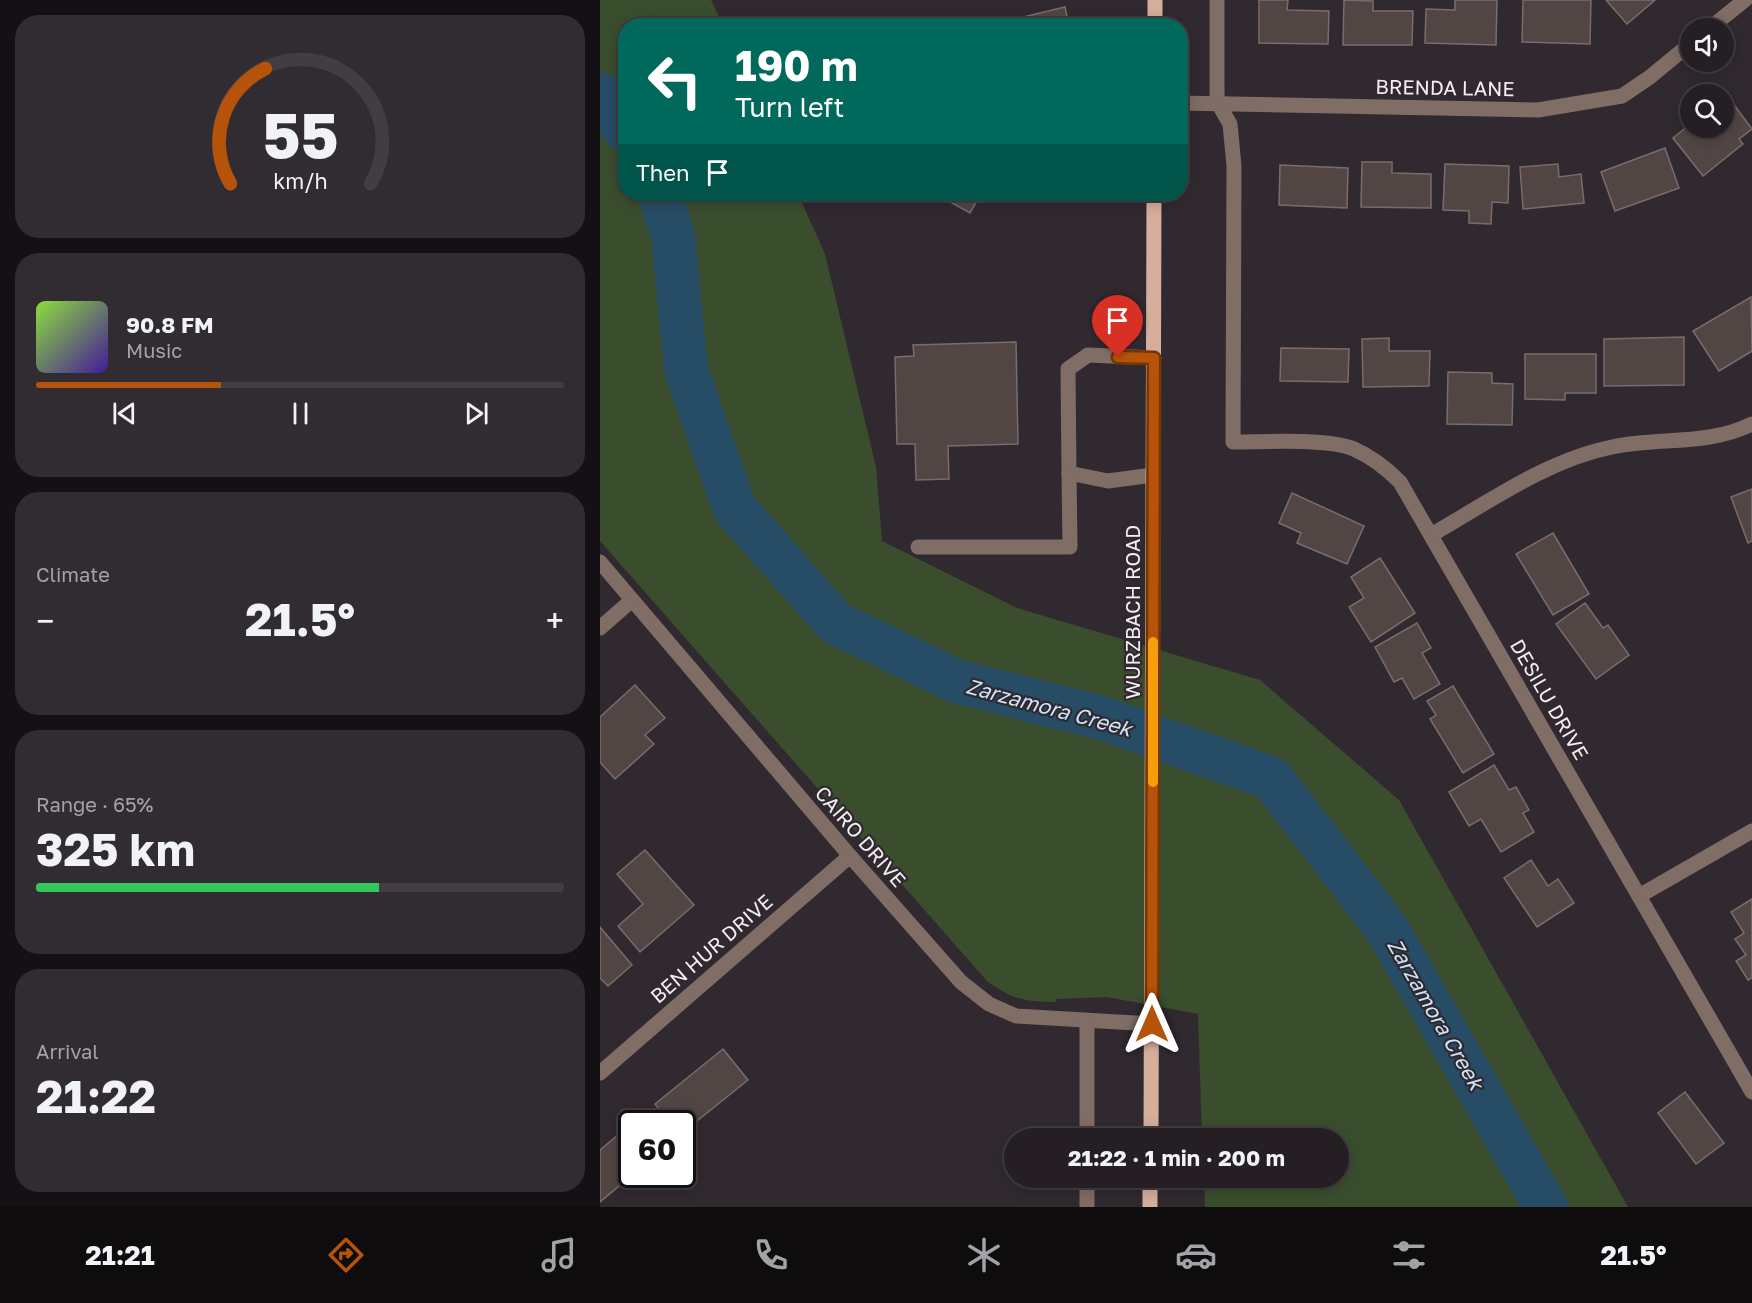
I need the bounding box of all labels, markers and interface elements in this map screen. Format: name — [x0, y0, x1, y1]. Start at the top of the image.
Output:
map controls — [1680, 18, 1734, 138]
button: sound — [1680, 18, 1734, 72]
text: 190 m — [735, 40, 858, 90]
icon: left — [636, 42, 714, 120]
street label: BRENDA LANE — [1375, 74, 1515, 100]
button: search — [1680, 84, 1734, 138]
text: Turn left — [735, 91, 844, 123]
text: 55 — [262, 97, 338, 172]
icon: arrive — [701, 156, 734, 189]
text: Then — [636, 159, 689, 186]
text: km/h — [273, 168, 327, 194]
pin — [1092, 295, 1143, 357]
icon: arrive — [1101, 304, 1134, 337]
text: 90.8 FM — [126, 311, 214, 338]
text: Music — [126, 338, 182, 362]
icon: previous — [108, 397, 141, 430]
icon: pause — [284, 397, 317, 430]
icon: next — [460, 397, 493, 430]
street label: WURZBACH ROAD — [1120, 525, 1144, 699]
text: Climate — [36, 562, 110, 586]
text: 21.5° — [245, 592, 355, 646]
text: − — [36, 601, 54, 640]
text: + — [546, 601, 564, 640]
street label: DESILU DRIVE — [1506, 634, 1594, 764]
water label: Zarzamora Creek — [963, 672, 1137, 742]
street label: CAIRO DRIVE — [811, 781, 911, 891]
text: Range · 65% — [36, 792, 153, 816]
text: 325 km — [36, 822, 195, 876]
street label: BEN HUR DRIVE — [645, 889, 777, 1007]
water label: Zarzamora Creek — [1382, 934, 1491, 1096]
position arrow — [1120, 992, 1184, 1056]
text: Arrival — [36, 1039, 99, 1063]
text: 21:22 — [36, 1069, 156, 1123]
speed limit sign: 60 — [618, 1110, 696, 1188]
text: 21:22 · 1 min · 200 m — [1068, 1144, 1285, 1171]
icon: directions — [325, 1234, 367, 1276]
icon: music — [538, 1234, 580, 1276]
icon: phone — [750, 1234, 792, 1276]
icon: climate — [963, 1234, 1005, 1276]
icon: car — [1175, 1234, 1217, 1276]
icon: filters — [1388, 1234, 1430, 1276]
text: 21:21 — [85, 1239, 155, 1271]
text: 21.5° — [1601, 1239, 1667, 1271]

